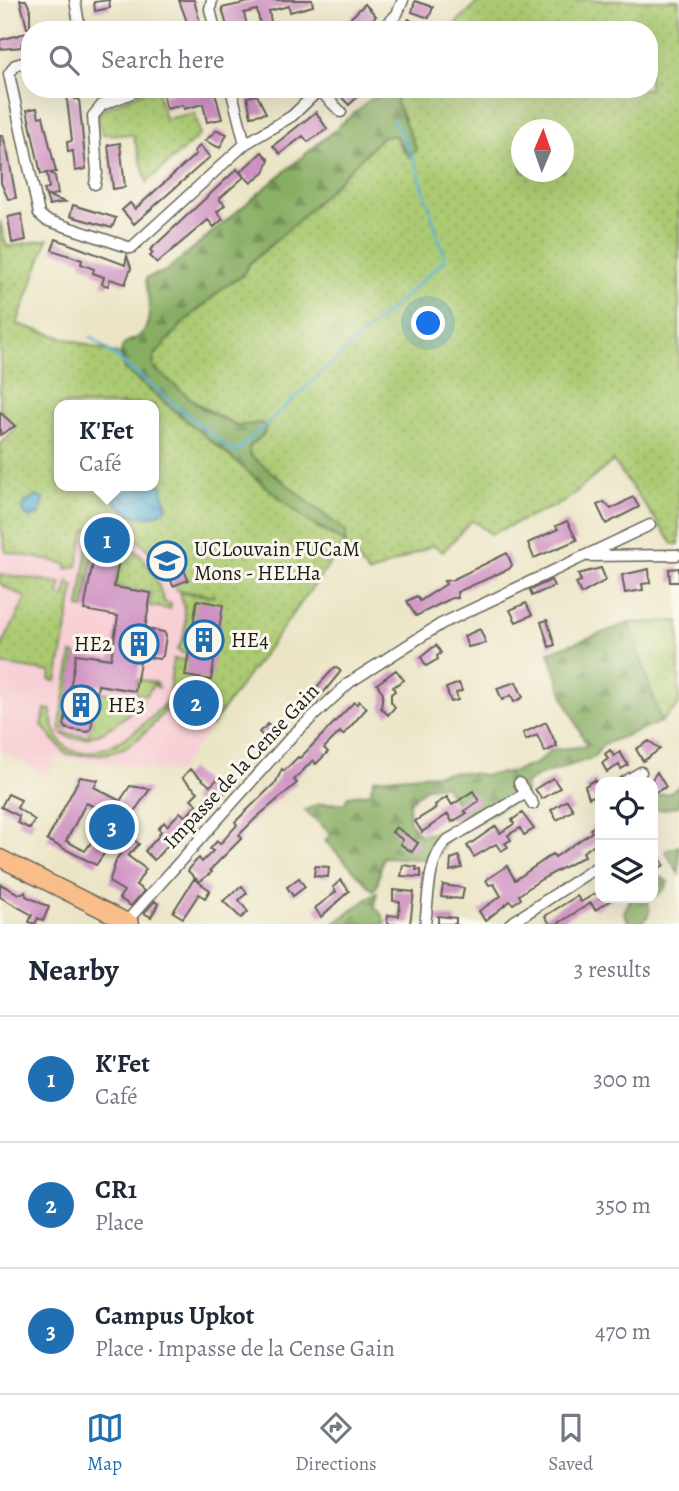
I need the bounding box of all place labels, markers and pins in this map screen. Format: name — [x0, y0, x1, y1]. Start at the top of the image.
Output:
pin: 1 — [84, 514, 130, 566]
place label: UCLouvain FUCaM Mons - HELHa — [194, 535, 360, 587]
school or university icon: UCLouvain FUCaM Mons - HELHa — [146, 540, 188, 582]
building icon: HE4 — [183, 619, 225, 661]
building icon: HE2 — [118, 623, 160, 665]
place label: HE4 — [231, 626, 269, 654]
place label: HE2 — [74, 630, 112, 658]
pin: 2 — [173, 677, 219, 729]
building icon: HE3 — [60, 684, 102, 726]
place label: HE3 — [108, 691, 145, 719]
pin: 3 — [89, 801, 135, 853]

